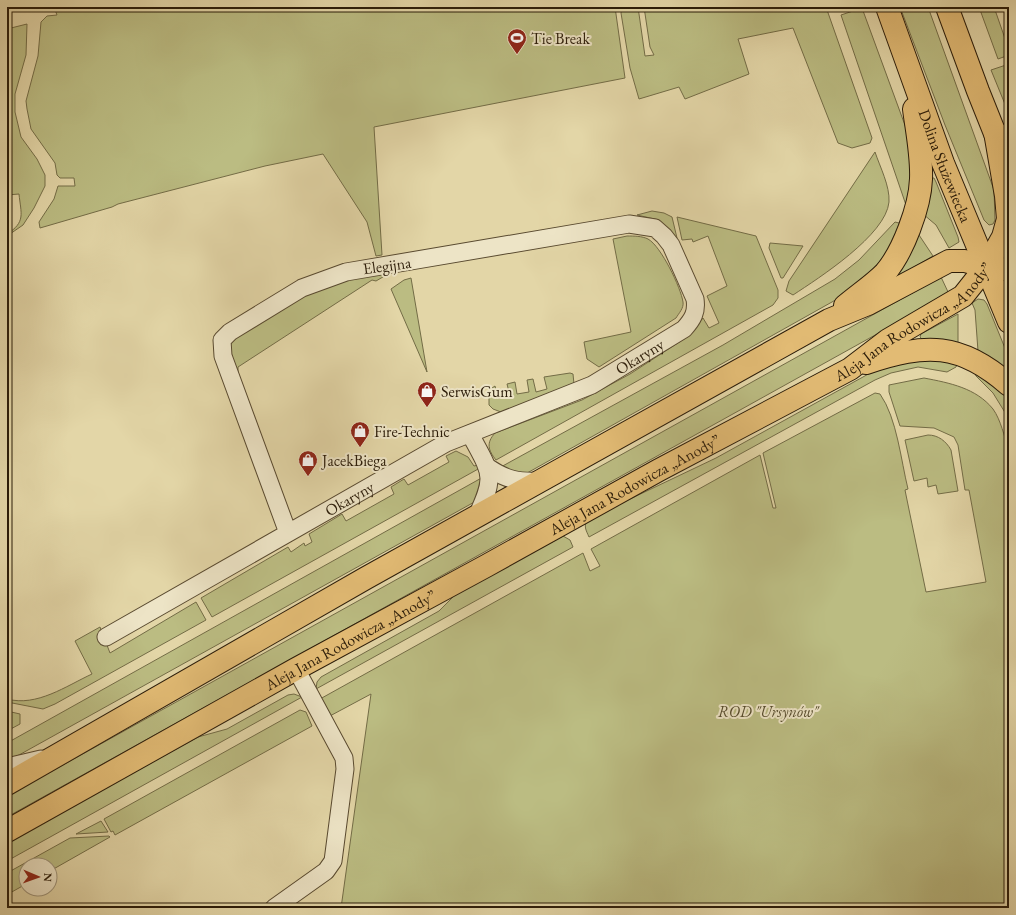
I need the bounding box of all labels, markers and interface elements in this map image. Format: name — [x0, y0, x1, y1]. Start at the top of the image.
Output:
sports icon: Tie Break — [506, 27, 528, 55]
place label: Tie Break — [531, 28, 590, 49]
street label: Dolina Służewiecka — [914, 106, 977, 226]
street label: Elegijna — [362, 252, 413, 279]
street label: Aleja Jana Rodowicza „Anody” — [830, 258, 998, 387]
street label: Okaryny — [611, 333, 669, 379]
shop icon: SerwisGum — [416, 380, 438, 408]
place label: SerwisGum — [441, 381, 513, 402]
shop icon: Fire-Technic — [349, 420, 371, 448]
place label: Fire-Technic — [374, 421, 450, 442]
street label: Aleja Jana Rodowicza „Anody” — [545, 429, 724, 540]
shop icon: JacekBiega — [297, 449, 319, 477]
place label: JacekBiega — [320, 450, 387, 471]
street label: Okaryny — [321, 476, 379, 521]
street label: Aleja Jana Rodowicza „Anody” — [260, 585, 440, 696]
park label: ROD "Ursynów" — [718, 701, 820, 722]
north arrow — [18, 857, 58, 897]
text: N — [41, 873, 55, 882]

